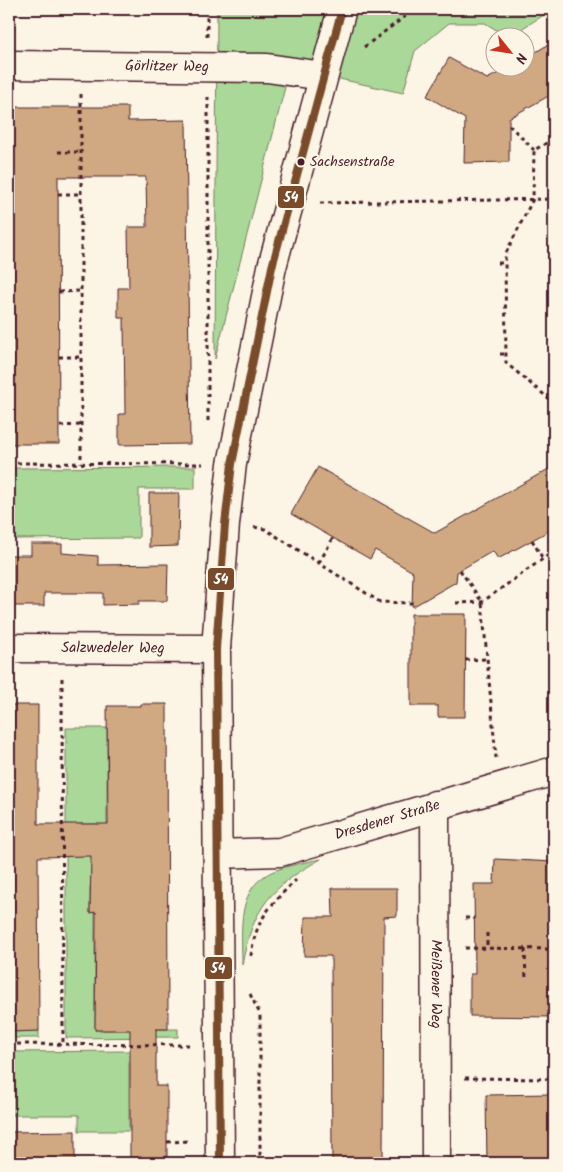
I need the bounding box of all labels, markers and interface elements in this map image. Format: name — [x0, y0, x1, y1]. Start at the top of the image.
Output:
north arrow — [486, 28, 536, 78]
text: N — [509, 49, 532, 67]
street label: Görlitzer Weg — [125, 54, 209, 79]
place label: Sachsenstraße — [310, 151, 395, 173]
marker: Sachsenstraße — [296, 157, 306, 167]
line badge: 54 — [277, 185, 305, 209]
text: 54 — [283, 187, 299, 209]
line badge: 54 — [207, 567, 235, 591]
text: 54 — [213, 569, 229, 591]
street label: Salzwedeler Weg — [61, 636, 165, 661]
street label: Dresdener Straße — [332, 793, 443, 847]
street label: Meißener Weg — [423, 939, 448, 1029]
line badge: 54 — [204, 956, 233, 980]
text: 54 — [210, 958, 226, 980]

